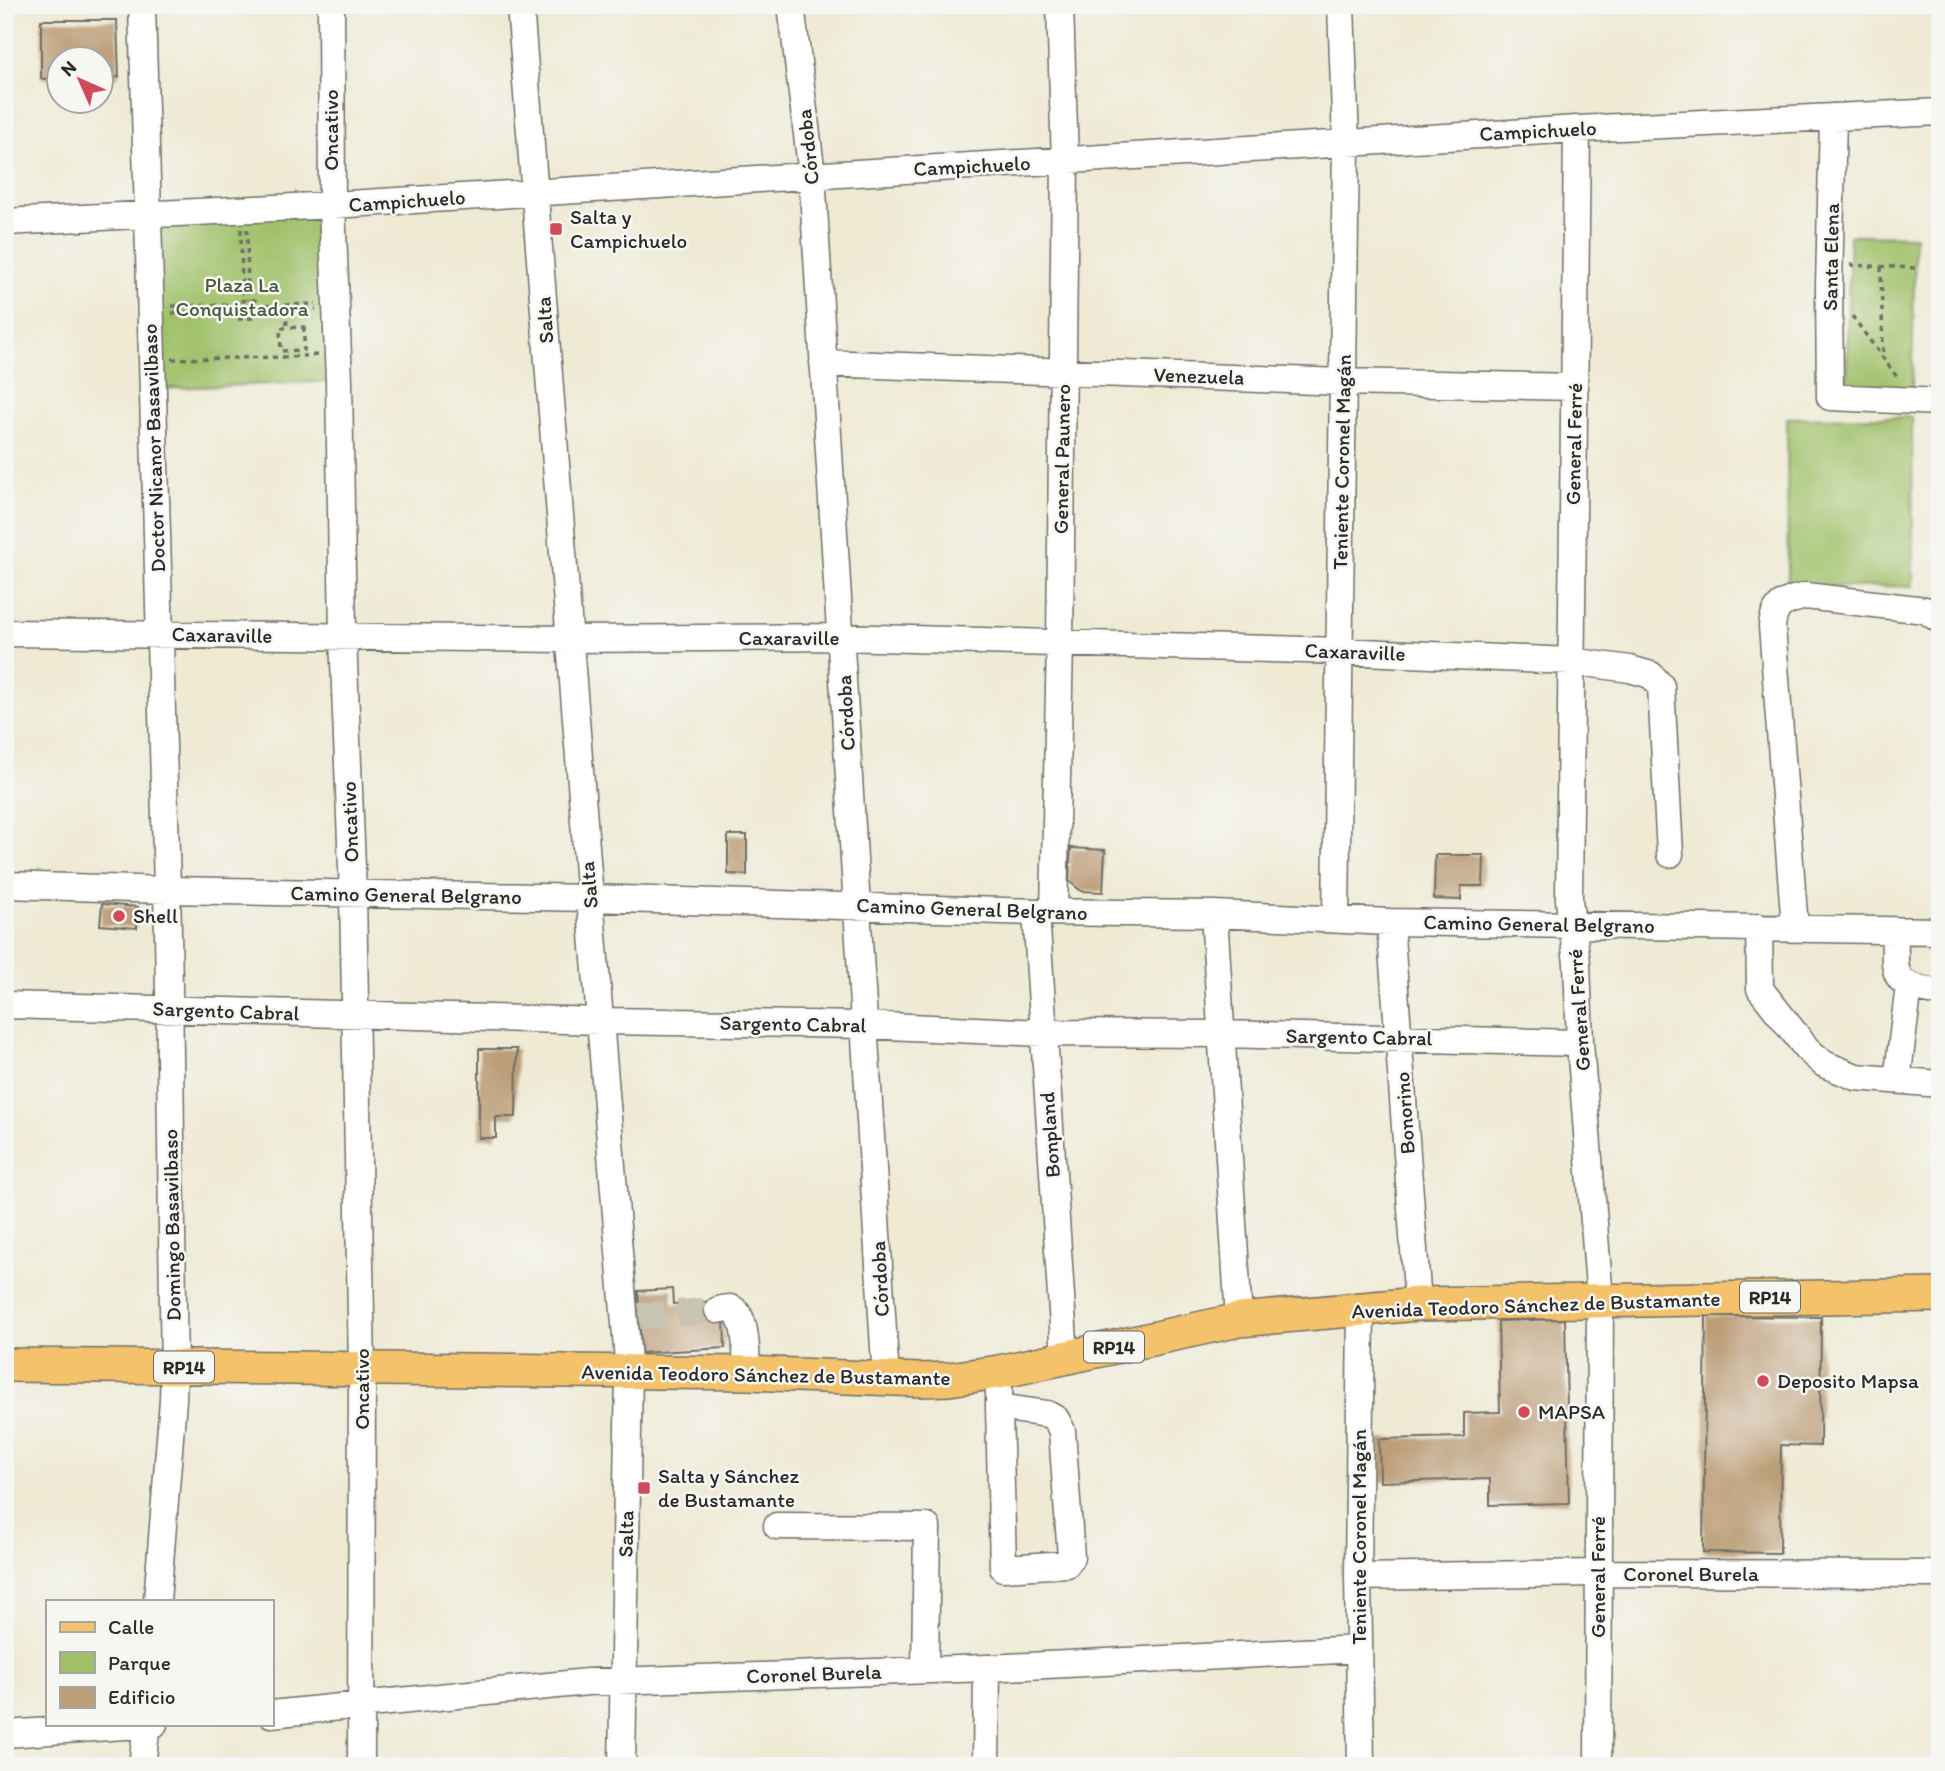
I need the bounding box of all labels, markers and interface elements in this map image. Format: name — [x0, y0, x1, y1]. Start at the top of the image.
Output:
north arrow — [46, 46, 116, 116]
text: N — [56, 56, 81, 81]
street label: Oncativo — [318, 89, 343, 171]
street label: Córdoba — [791, 108, 824, 186]
street label: Campichuelo — [1479, 115, 1597, 146]
street label: Campichuelo — [913, 150, 1031, 181]
street label: Campichuelo — [348, 184, 466, 217]
street label: Santa Elena — [1817, 203, 1844, 311]
place label: Salta y Campichuelo — [570, 204, 687, 253]
marker: Salta y Campichuelo — [548, 221, 564, 237]
park label: Plaza La Conquistadora — [175, 272, 309, 321]
street label: Salta — [530, 296, 559, 344]
street label: Doctor Nicanor Basavilbaso — [137, 323, 170, 573]
street label: Teniente Coronel Magán — [1327, 354, 1356, 570]
street label: Venezuela — [1153, 361, 1245, 390]
street label: General Ferré — [1560, 383, 1587, 505]
street label: General Paunero — [1048, 384, 1075, 534]
street label: Caxaraville — [171, 621, 273, 648]
street label: Caxaraville — [739, 625, 839, 650]
street label: Caxaraville — [1304, 637, 1406, 666]
street label: Córdoba — [831, 674, 860, 752]
street label: Oncativo — [336, 781, 363, 863]
street label: Salta — [574, 861, 603, 909]
street label: Camino General Belgrano — [290, 880, 522, 909]
street label: Camino General Belgrano — [856, 892, 1088, 925]
place label: Shell — [133, 903, 178, 928]
marker: Shell — [111, 908, 127, 924]
street label: Camino General Belgrano — [1423, 909, 1655, 938]
street label: General Ferré — [1562, 948, 1595, 1072]
street label: Sargento Cabral — [152, 995, 300, 1026]
street label: Sargento Cabral — [719, 1010, 867, 1037]
street label: Sargento Cabral — [1285, 1023, 1433, 1050]
street label: Bonorino — [1389, 1071, 1420, 1155]
street label: Bonpland — [1034, 1091, 1065, 1179]
street label: Domingo Basavilbaso — [157, 1129, 186, 1321]
street label: Córdoba — [865, 1240, 894, 1318]
road number: RP14 — [1740, 1282, 1800, 1312]
street label: Avenida Teodoro Sánchez de Bustamante — [1351, 1286, 1721, 1323]
road number: RP14 — [1084, 1331, 1144, 1362]
street label: Oncativo — [349, 1348, 374, 1430]
road number: RP14 — [154, 1352, 214, 1382]
street label: Avenida Teodoro Sánchez de Bustamante — [581, 1359, 951, 1390]
place label: Deposito Mapsa — [1777, 1368, 1919, 1393]
marker: Deposito Mapsa — [1755, 1373, 1771, 1389]
place label: MAPSA — [1538, 1399, 1606, 1424]
marker: MAPSA — [1516, 1404, 1532, 1420]
street label: Teniente Coronel Magán — [1346, 1429, 1371, 1645]
place label: Salta y Sánchez de Bustamante — [658, 1463, 800, 1512]
marker: Salta y Sánchez de Bustamante — [636, 1480, 652, 1496]
street label: Salta — [613, 1510, 638, 1558]
street label: General Ferré — [1585, 1516, 1610, 1638]
street label: Coronel Burela — [1623, 1561, 1759, 1586]
legend — [46, 1600, 273, 1726]
text: Calle — [108, 1614, 154, 1639]
text: Parque — [108, 1650, 171, 1675]
street label: Coronel Burela — [746, 1659, 882, 1688]
text: Edificio — [108, 1684, 176, 1709]

